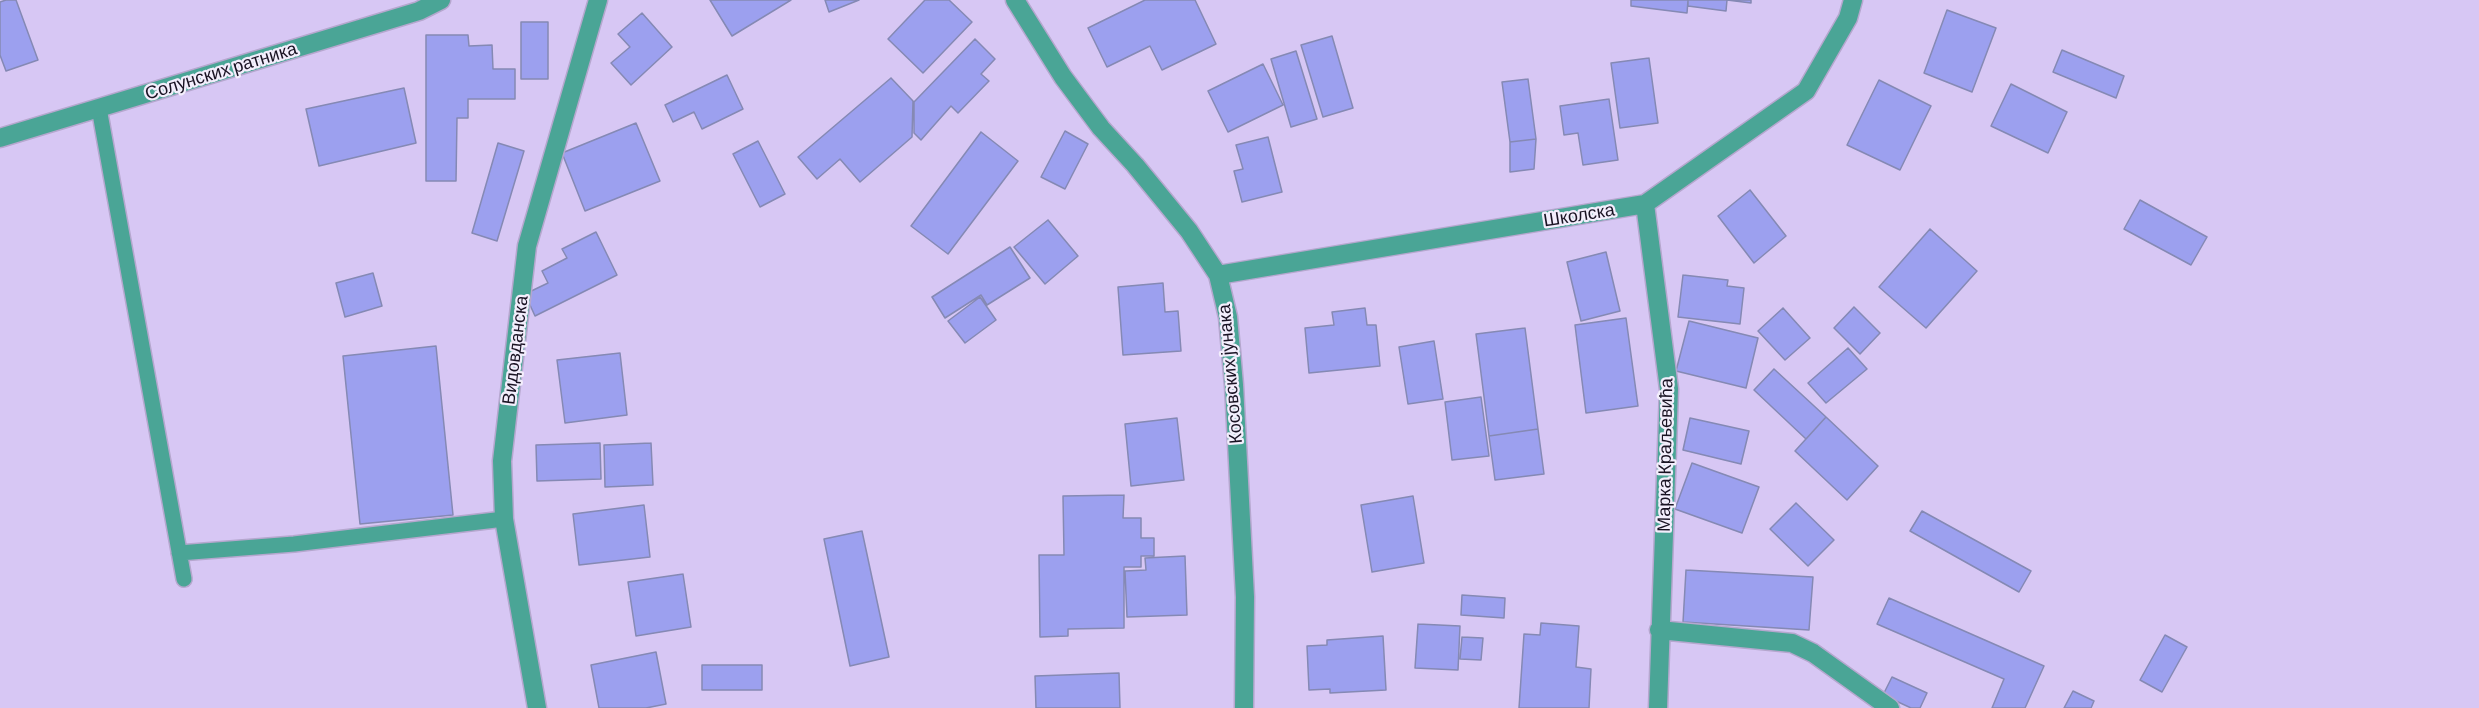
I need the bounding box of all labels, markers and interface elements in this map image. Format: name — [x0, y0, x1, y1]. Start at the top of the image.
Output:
street label: Солунских ратника — [142, 38, 300, 104]
street label: Школска — [1542, 199, 1616, 231]
street label: Видовданска — [498, 294, 532, 406]
street label: Косовских јунака — [1213, 303, 1247, 445]
street label: Марка Краљевића — [1653, 378, 1677, 532]

